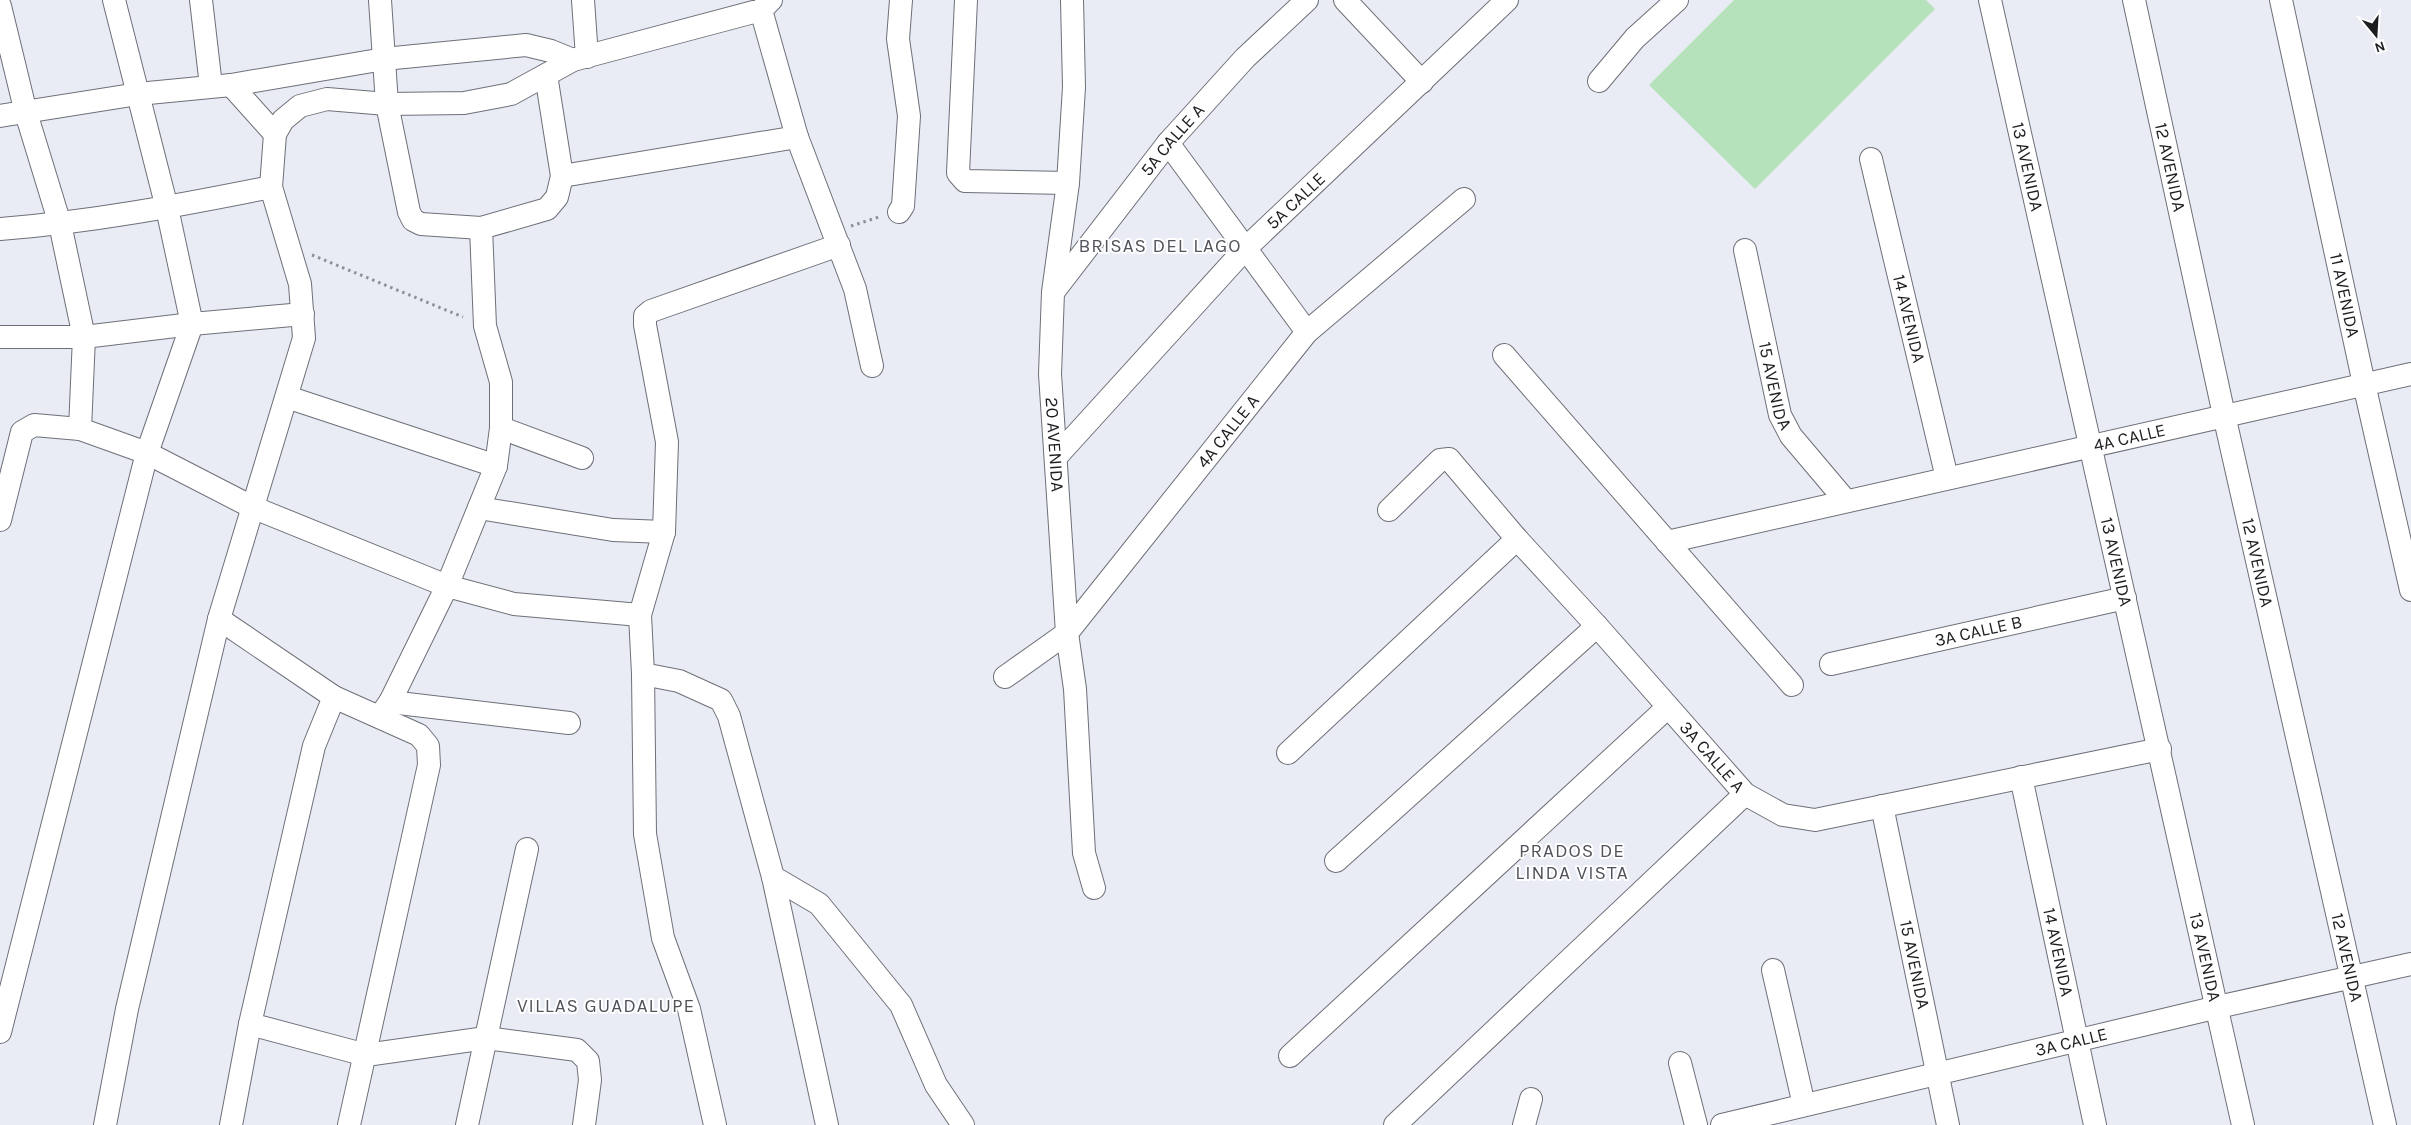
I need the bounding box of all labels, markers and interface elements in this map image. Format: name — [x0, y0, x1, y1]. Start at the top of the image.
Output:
north arrow — [2351, 10, 2401, 60]
text: N — [2372, 37, 2387, 57]
street label: 5A CALLE A — [1136, 99, 1209, 180]
street label: 13 AVENIDA — [2007, 120, 2048, 213]
street label: 12 AVENIDA — [2150, 121, 2191, 214]
street label: 5A CALLE — [1262, 168, 1330, 234]
district label: BRISAS DEL LAGO — [1078, 235, 1242, 257]
street label: 11 AVENIDA — [2325, 251, 2365, 339]
street label: 14 AVENIDA — [1888, 272, 1930, 365]
street label: 15 AVENIDA — [1754, 340, 1797, 434]
street label: 4A CALLE A — [1192, 390, 1264, 472]
street label: 20 AVENIDA — [1041, 396, 1069, 493]
street label: 4A CALLE — [2091, 419, 2167, 456]
street label: 13 AVENIDA — [2096, 515, 2137, 609]
street label: 12 AVENIDA — [2237, 516, 2278, 609]
street label: 3A CALLE B — [1932, 610, 2024, 651]
street label: 3A CALLE A — [1675, 716, 1750, 797]
district label: PRADOS DE LINDA VISTA — [1515, 840, 1629, 884]
street label: 14 AVENIDA — [2038, 906, 2078, 998]
street label: 13 AVENIDA — [2185, 910, 2226, 1004]
street label: 12 AVENIDA — [2326, 911, 2368, 1004]
street label: 15 AVENIDA — [1895, 918, 1935, 1011]
district label: VILLAS GUADALUPE — [517, 995, 695, 1017]
street label: 3A CALLE — [2033, 1023, 2110, 1061]

